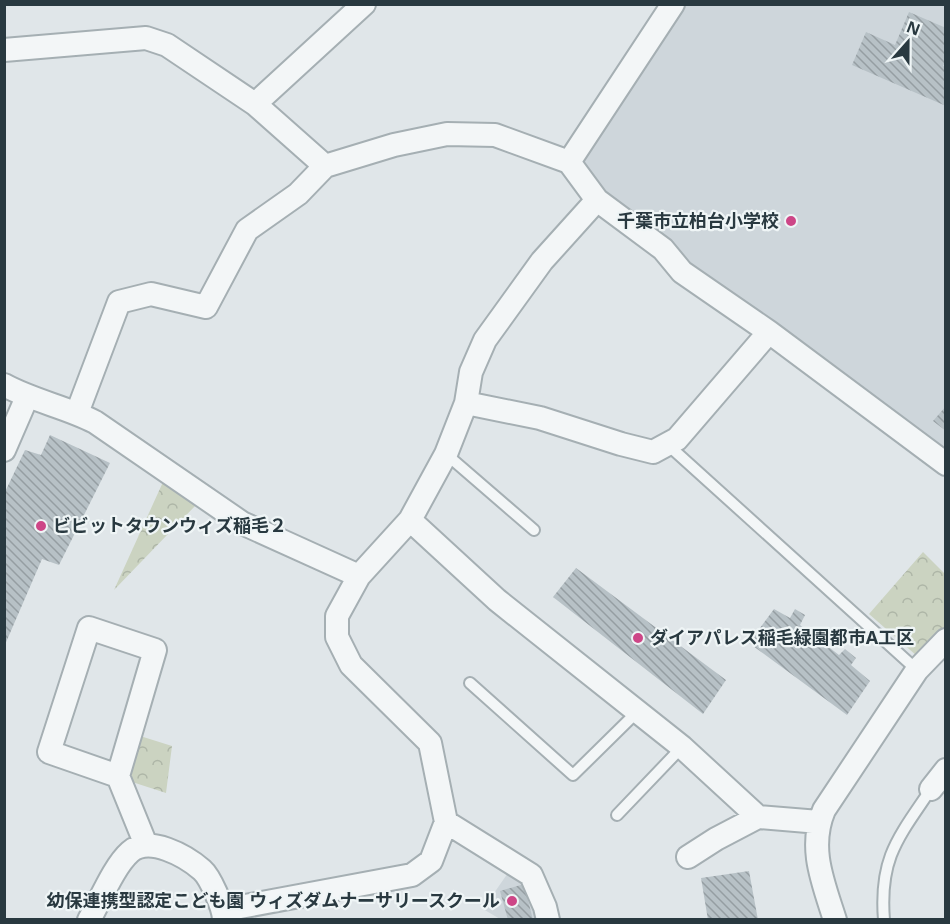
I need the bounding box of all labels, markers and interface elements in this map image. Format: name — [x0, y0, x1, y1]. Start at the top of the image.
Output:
north arrow — [878, 12, 938, 72]
text: N — [903, 15, 923, 41]
place label: 千葉市立柏台小学校 — [617, 208, 779, 232]
marker: 千葉市立柏台小学校 — [784, 214, 798, 228]
place label: ビビットタウンウィズ稲毛２ — [53, 513, 287, 537]
marker: ビビットタウンウィズ稲毛２ — [34, 519, 48, 533]
place label: ダイアパレス稲毛緑園都市A工区 — [650, 625, 914, 649]
marker: ダイアパレス稲毛緑園都市A工区 — [631, 631, 645, 645]
place label: 幼保連携型認定こども園 ウィズダムナーサリースクール — [47, 888, 500, 912]
marker: 幼保連携型認定こども園 ウィズダムナーサリースクール — [505, 894, 519, 908]

